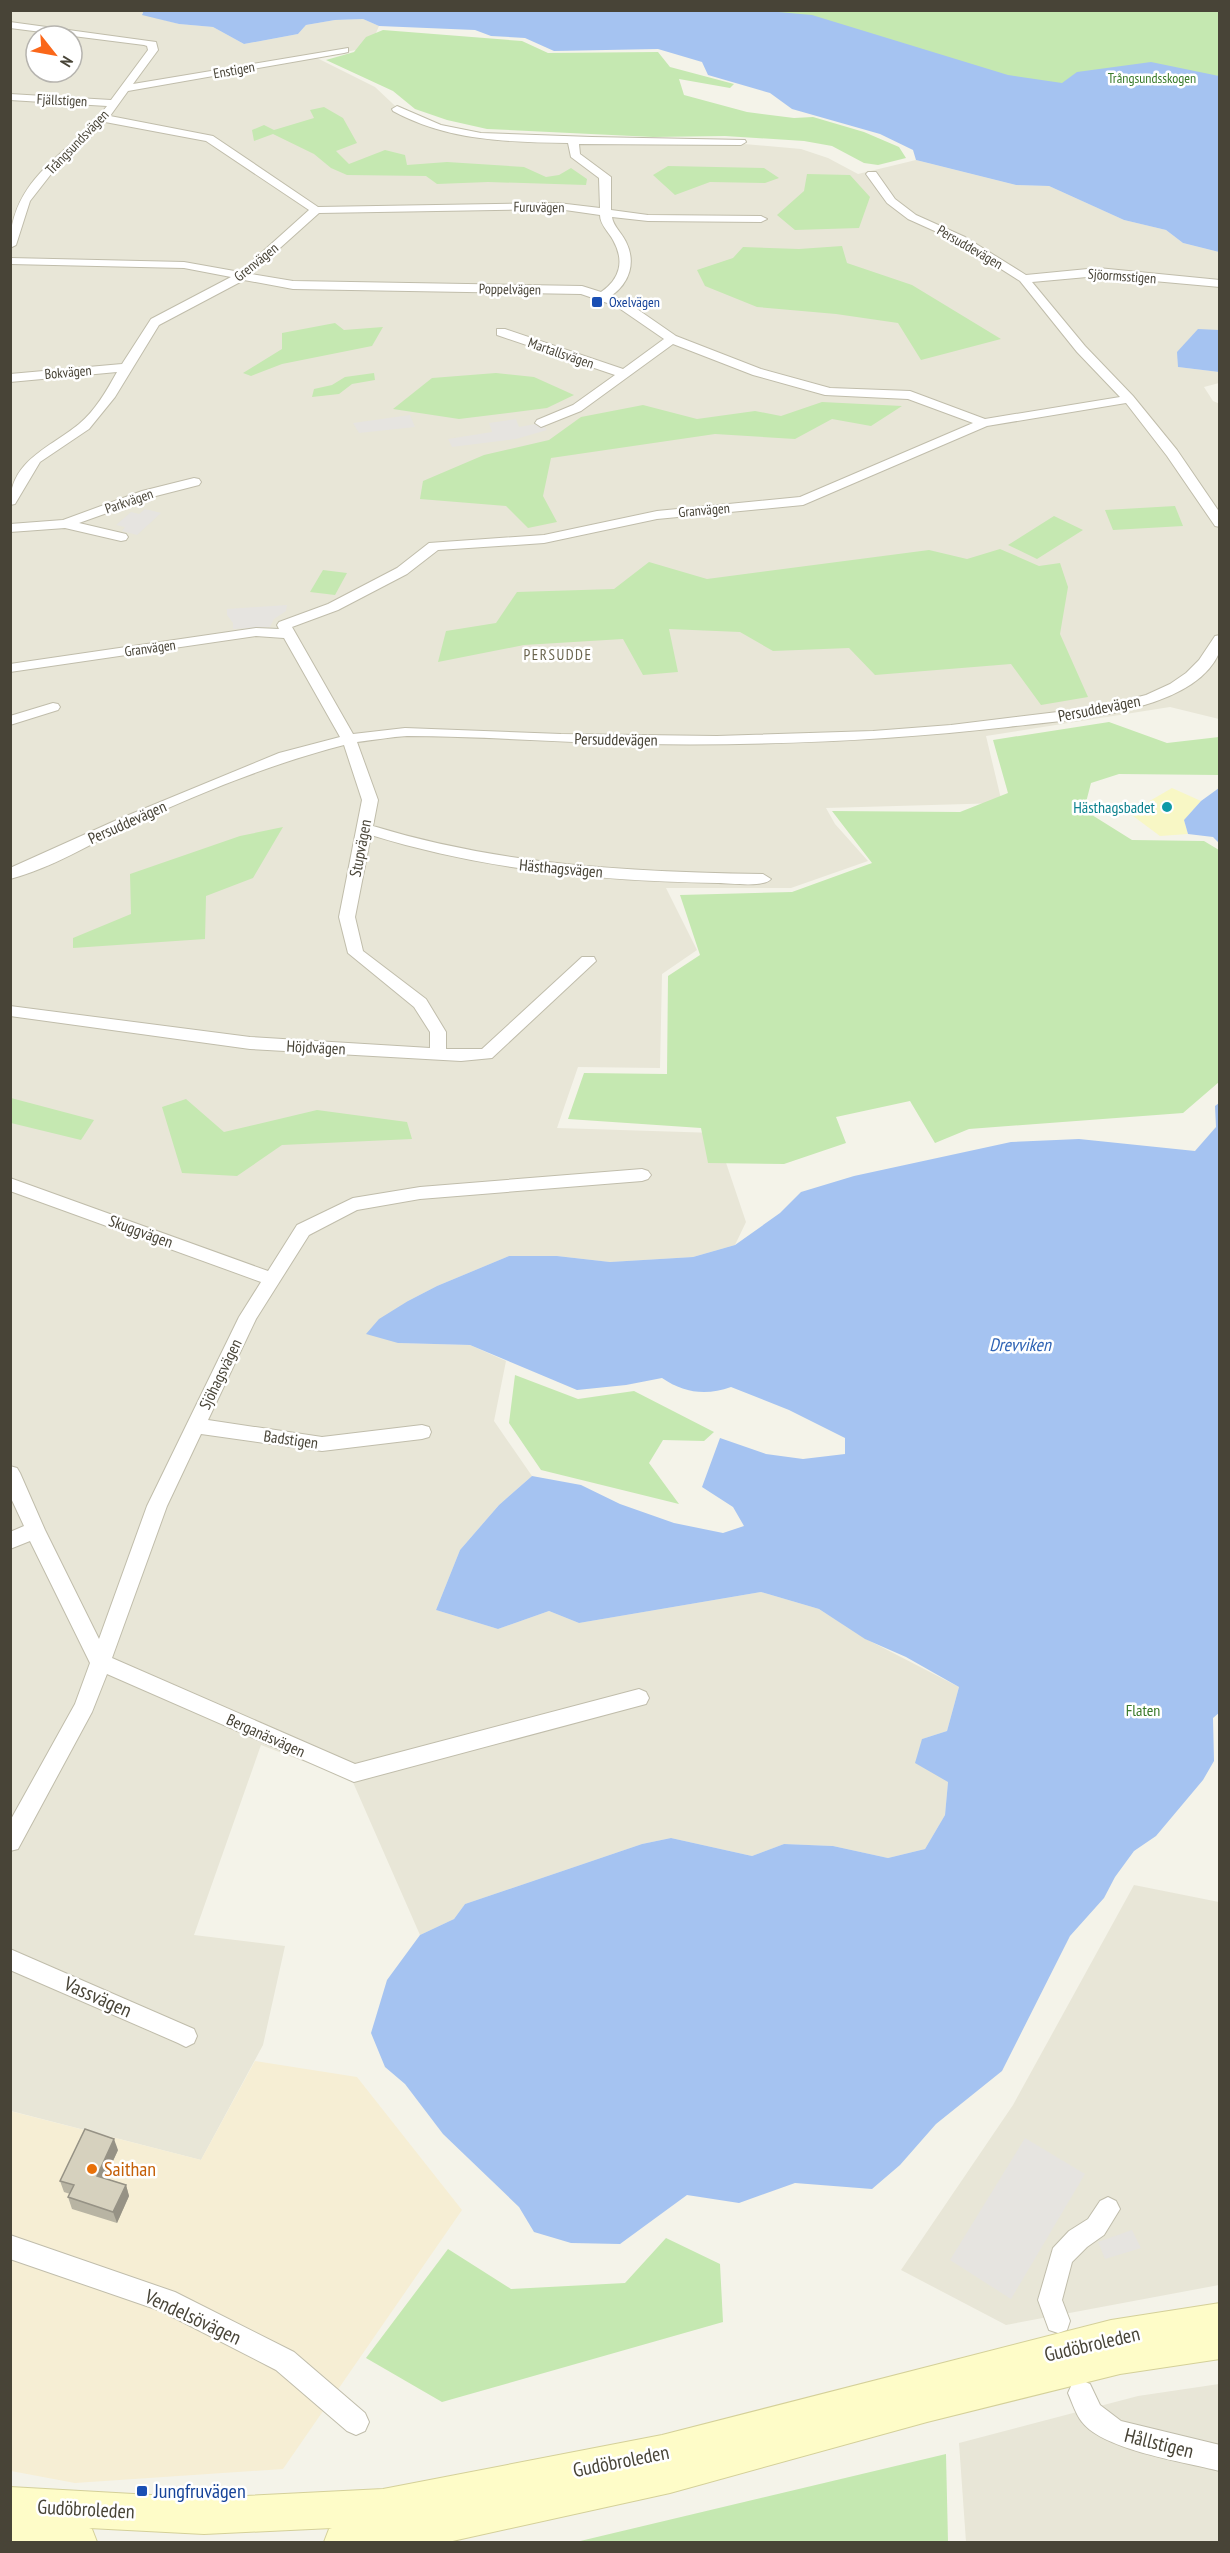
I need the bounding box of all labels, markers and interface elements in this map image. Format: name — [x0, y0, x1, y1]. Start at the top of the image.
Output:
north arrow — [24, 24, 84, 84]
text: N — [56, 53, 78, 71]
street label: Enstigen — [212, 58, 256, 82]
park label: Trångsundsskogen — [1108, 69, 1196, 87]
street label: Fjällstigen — [36, 90, 88, 110]
street label: Trångsundsvägen — [42, 106, 112, 178]
street label: Furuvägen — [513, 198, 565, 216]
street label: Persuddevägen — [934, 221, 1006, 273]
street label: Grenvägen — [230, 239, 282, 285]
street label: Sjöormsstigen — [1087, 265, 1157, 287]
street label: Poppelvägen — [479, 279, 541, 299]
place label: Oxelvägen — [609, 293, 660, 311]
marker: Oxelvägen — [590, 295, 604, 309]
street label: Martallsvägen — [526, 333, 596, 373]
street label: Bokvägen — [44, 361, 92, 383]
street label: Parkvägen — [103, 484, 155, 518]
street label: Granvägen — [678, 499, 730, 521]
street label: Granvägen — [123, 636, 177, 660]
district label: PERSUDDE — [524, 645, 592, 664]
street label: Persuddevägen — [1056, 690, 1142, 726]
street label: Persuddevägen — [574, 728, 658, 750]
street label: Persuddevägen — [85, 796, 169, 848]
place label: Hästhagsbadet — [1073, 797, 1156, 817]
marker: Hästhagsbadet — [1160, 800, 1174, 814]
street label: Stupvägen — [345, 818, 375, 878]
street label: Hästhagsvägen — [518, 854, 604, 882]
street label: Höjdvägen — [286, 1035, 346, 1059]
street label: Skuggvägen — [106, 1210, 176, 1252]
water label: Drevviken — [989, 1333, 1052, 1356]
street label: Sjöhagsvägen — [194, 1335, 246, 1413]
street label: Badstigen — [263, 1425, 319, 1453]
park label: Flaten — [1126, 1700, 1160, 1720]
street label: Berganäsvägen — [224, 1709, 308, 1761]
street label: Vassvägen — [59, 1970, 136, 2023]
place label: Saithan — [104, 2156, 156, 2182]
marker: Saithan — [85, 2162, 99, 2176]
street label: Vendelsövägen — [140, 2283, 245, 2351]
street label: Gudöbroleden — [1042, 2320, 1142, 2368]
street label: Hållstigen — [1122, 2422, 1196, 2464]
street label: Gudöbroleden — [571, 2439, 671, 2483]
place label: Jungfruvägen — [153, 2478, 246, 2504]
marker: Jungfruvägen — [135, 2484, 149, 2498]
street label: Gudöbroleden — [37, 2493, 135, 2525]

